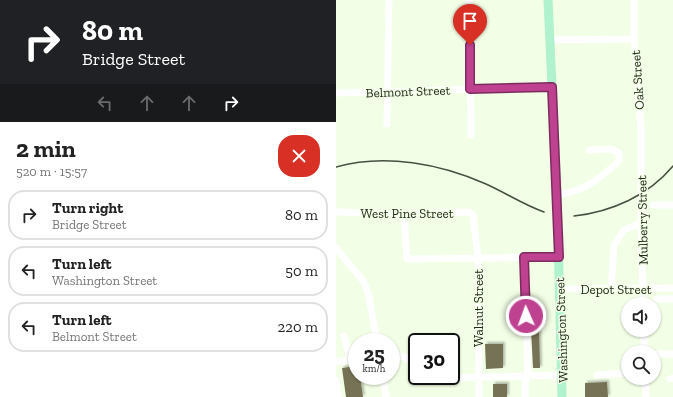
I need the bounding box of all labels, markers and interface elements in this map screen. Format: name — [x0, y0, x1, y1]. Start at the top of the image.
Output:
pin — [453, 4, 487, 45]
icon: arrive — [459, 10, 481, 32]
text: 80 m — [82, 14, 143, 47]
icon: right — [16, 16, 68, 68]
text: Bridge Street — [82, 48, 185, 70]
street label: Oak Street — [628, 50, 647, 110]
street label: Belmont Street — [365, 83, 451, 100]
icon: left — [94, 92, 116, 114]
icon: ahead — [136, 92, 158, 114]
icon: ahead — [178, 92, 200, 114]
icon: right — [220, 92, 242, 114]
text: 2 min — [16, 134, 76, 163]
button: close — [278, 135, 320, 177]
text: 520 m · 15:57 — [16, 164, 87, 179]
street label: Mulberry Street — [634, 175, 651, 265]
text: Turn right — [52, 199, 123, 217]
icon: right — [18, 204, 40, 226]
text: 80 m — [285, 206, 318, 224]
street label: West Pine Street — [361, 206, 454, 221]
text: Bridge Street — [52, 217, 127, 232]
text: Turn left — [52, 255, 112, 273]
icon: left — [18, 260, 40, 282]
text: 50 m — [285, 262, 318, 280]
street label: Walnut Street — [471, 269, 486, 347]
text: Washington Street — [52, 273, 157, 288]
street label: Washington Street — [552, 277, 571, 383]
street label: Depot Street — [580, 282, 652, 297]
position arrow — [505, 295, 547, 337]
map controls — [621, 297, 661, 385]
button: sound — [621, 297, 661, 337]
text: Turn left — [52, 311, 112, 329]
icon: left — [18, 316, 40, 338]
text: 220 m — [278, 318, 318, 336]
text: Belmont Street — [52, 329, 137, 344]
speed limit sign: 30 — [408, 333, 460, 385]
text: 25 — [363, 342, 385, 366]
button: search — [621, 345, 661, 385]
text: km/h — [363, 363, 385, 375]

